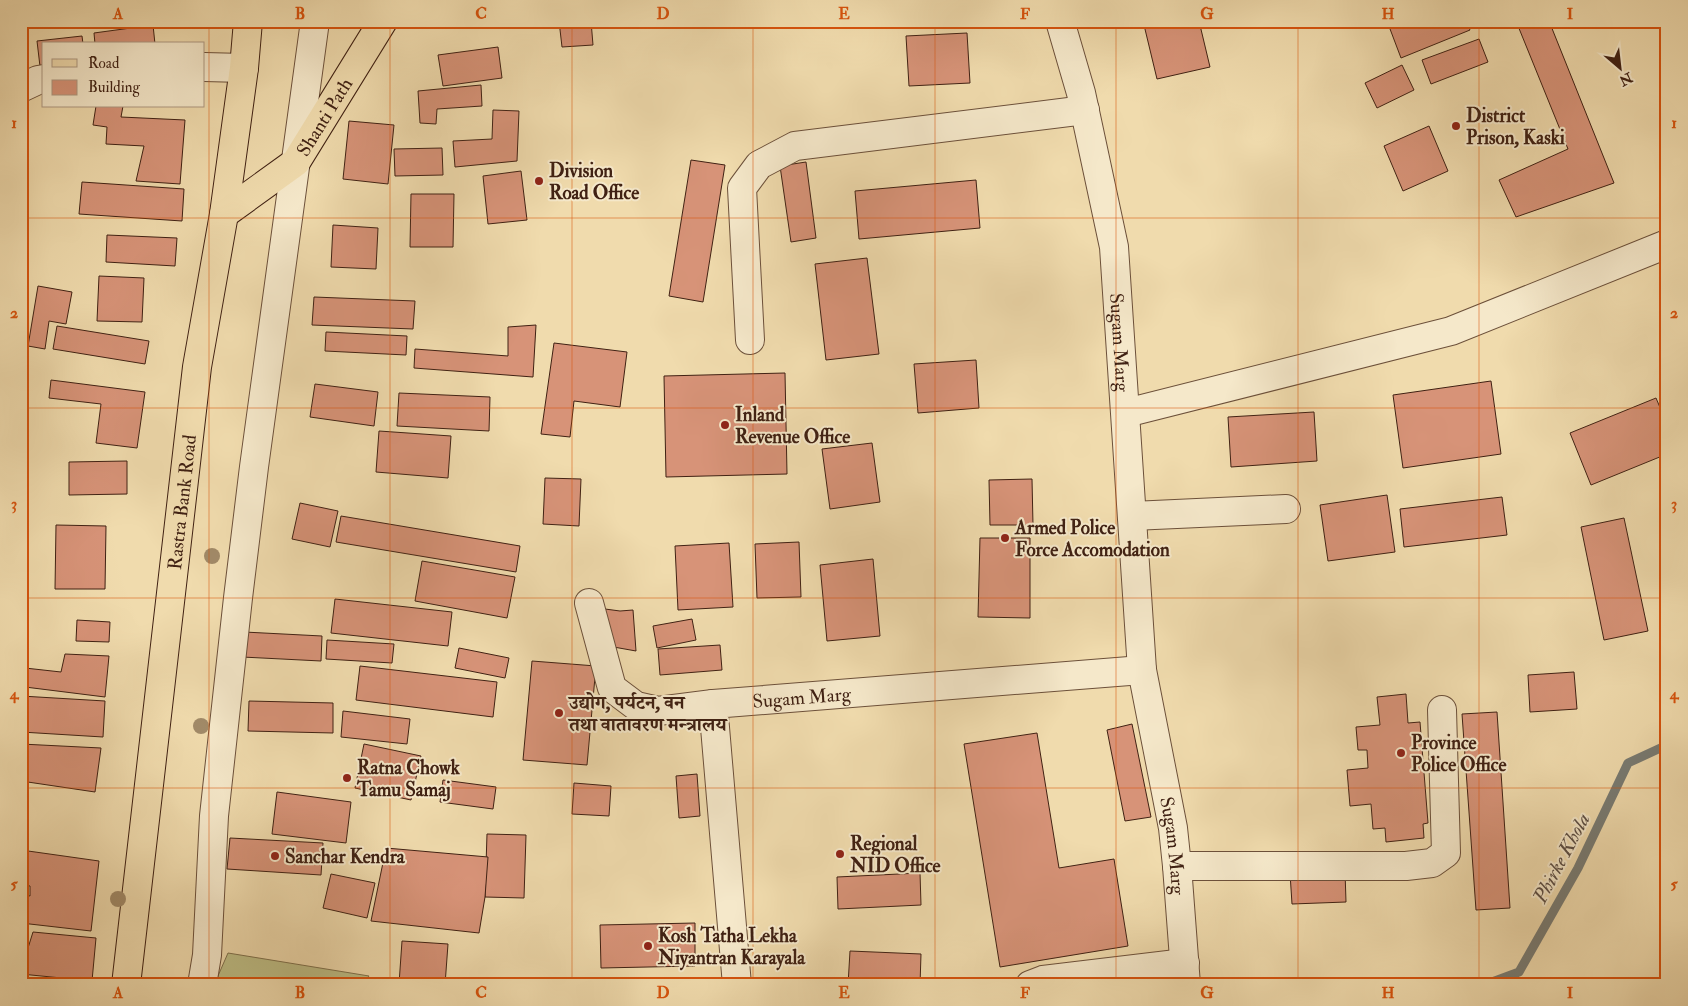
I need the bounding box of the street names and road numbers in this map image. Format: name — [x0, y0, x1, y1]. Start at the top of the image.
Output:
street label: Shanti Path — [291, 74, 358, 161]
street label: Sugam Marg — [1104, 292, 1135, 393]
street label: Rastra Bank Road — [163, 433, 202, 571]
street label: Sugam Marg — [752, 682, 853, 714]
street label: Sugam Marg — [1154, 795, 1190, 896]

